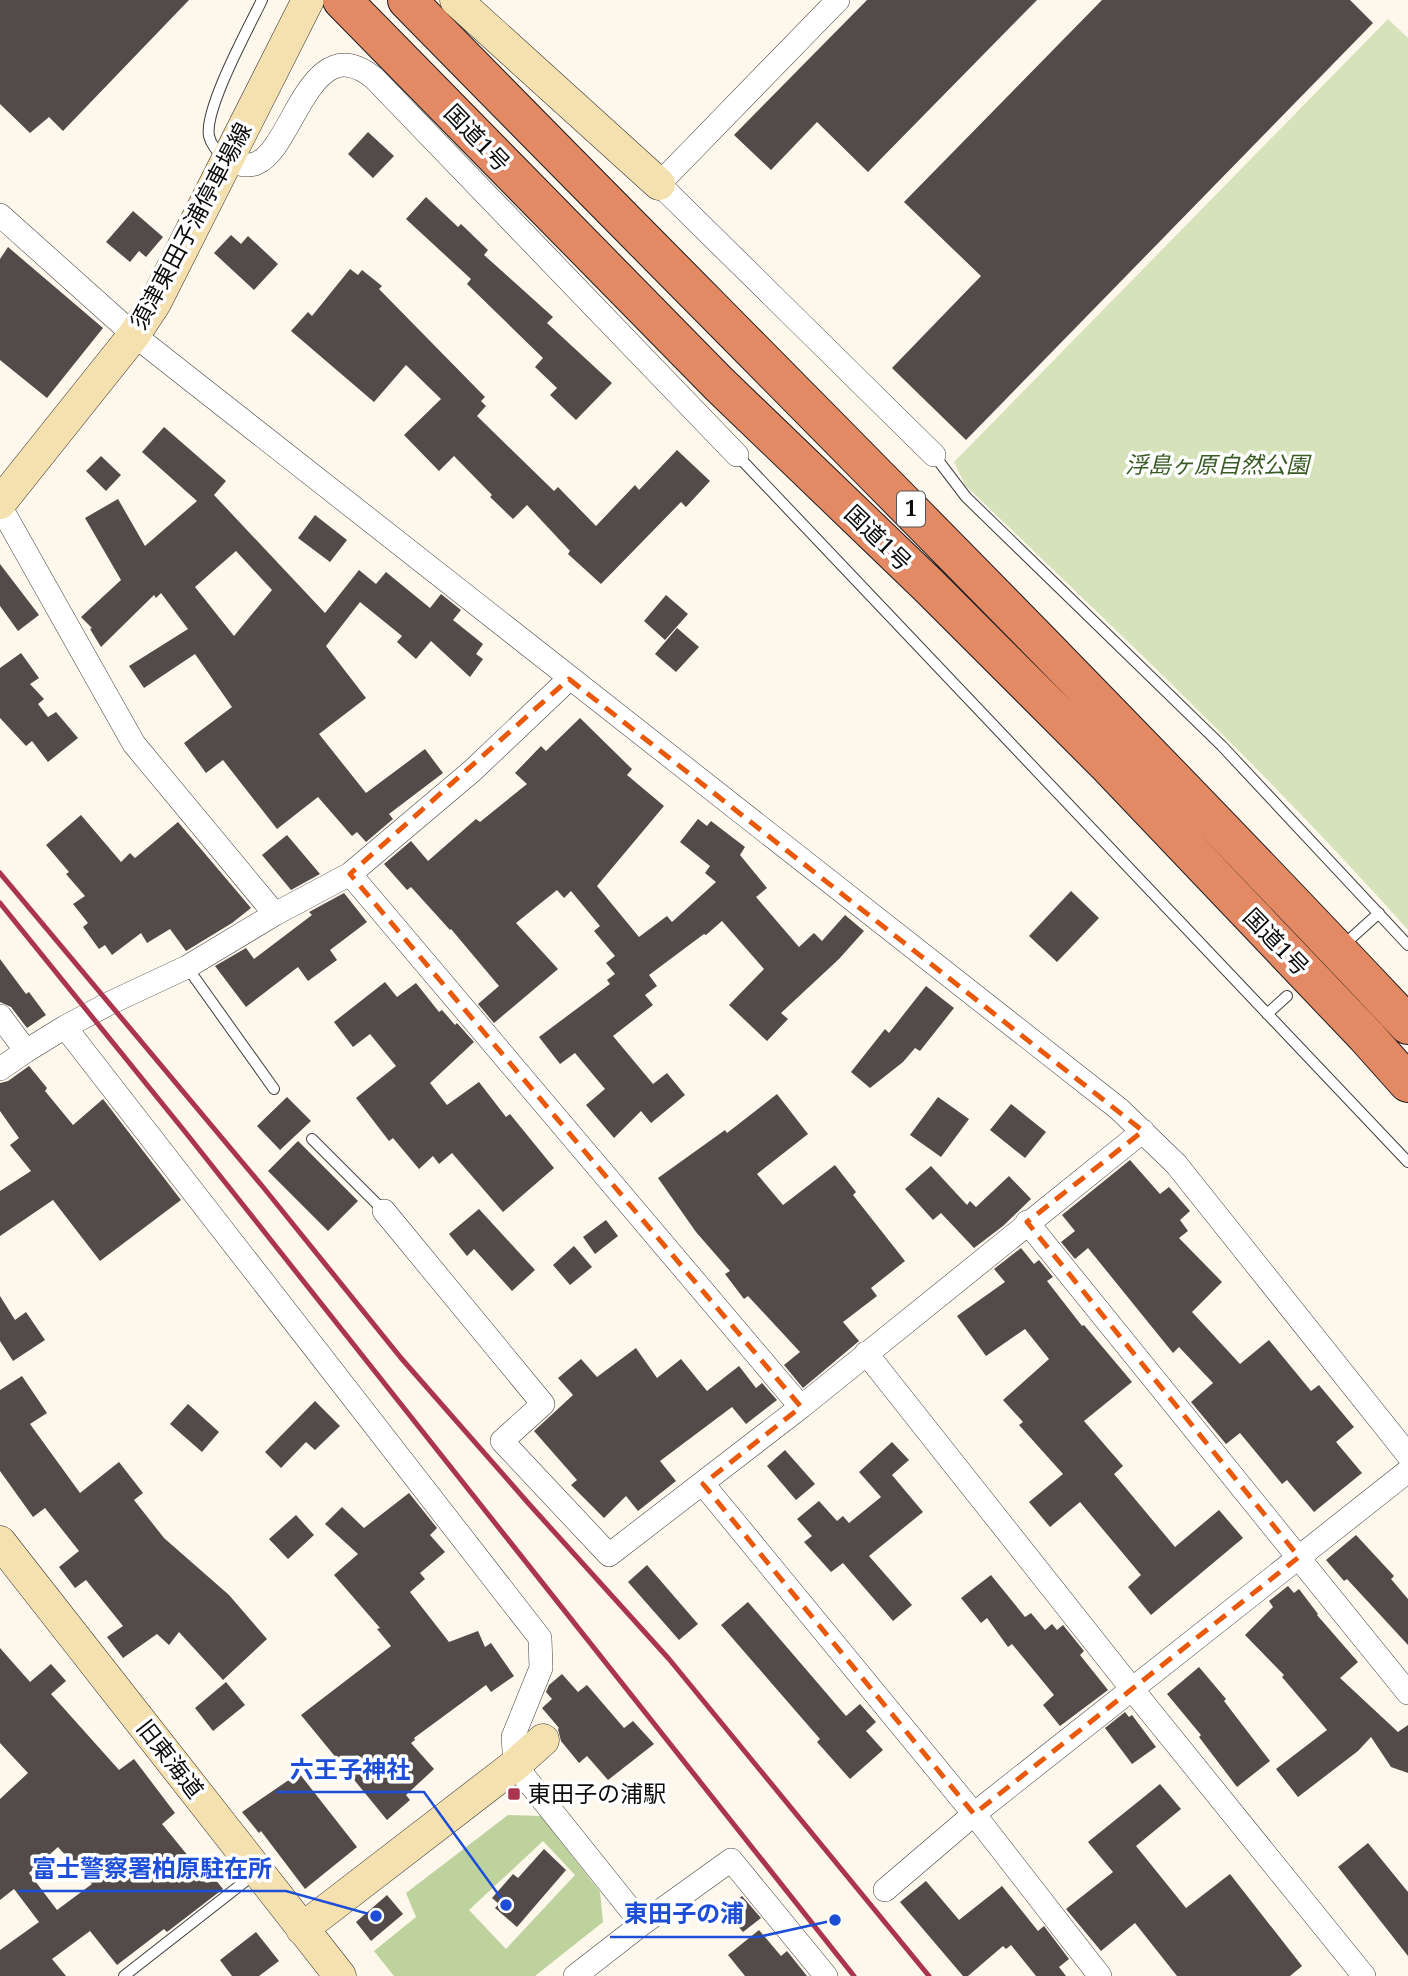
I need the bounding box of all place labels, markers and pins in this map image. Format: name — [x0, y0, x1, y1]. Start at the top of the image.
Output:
callout: 六王子神社 — [276, 1747, 424, 1792]
place label: 東田子の浦駅 — [528, 1777, 666, 1809]
marker: 東田子の浦駅 — [506, 1786, 522, 1802]
callout: 富士警察署柏原駐在所 — [18, 1846, 286, 1891]
callout: 東田子の浦 — [610, 1892, 758, 1937]

